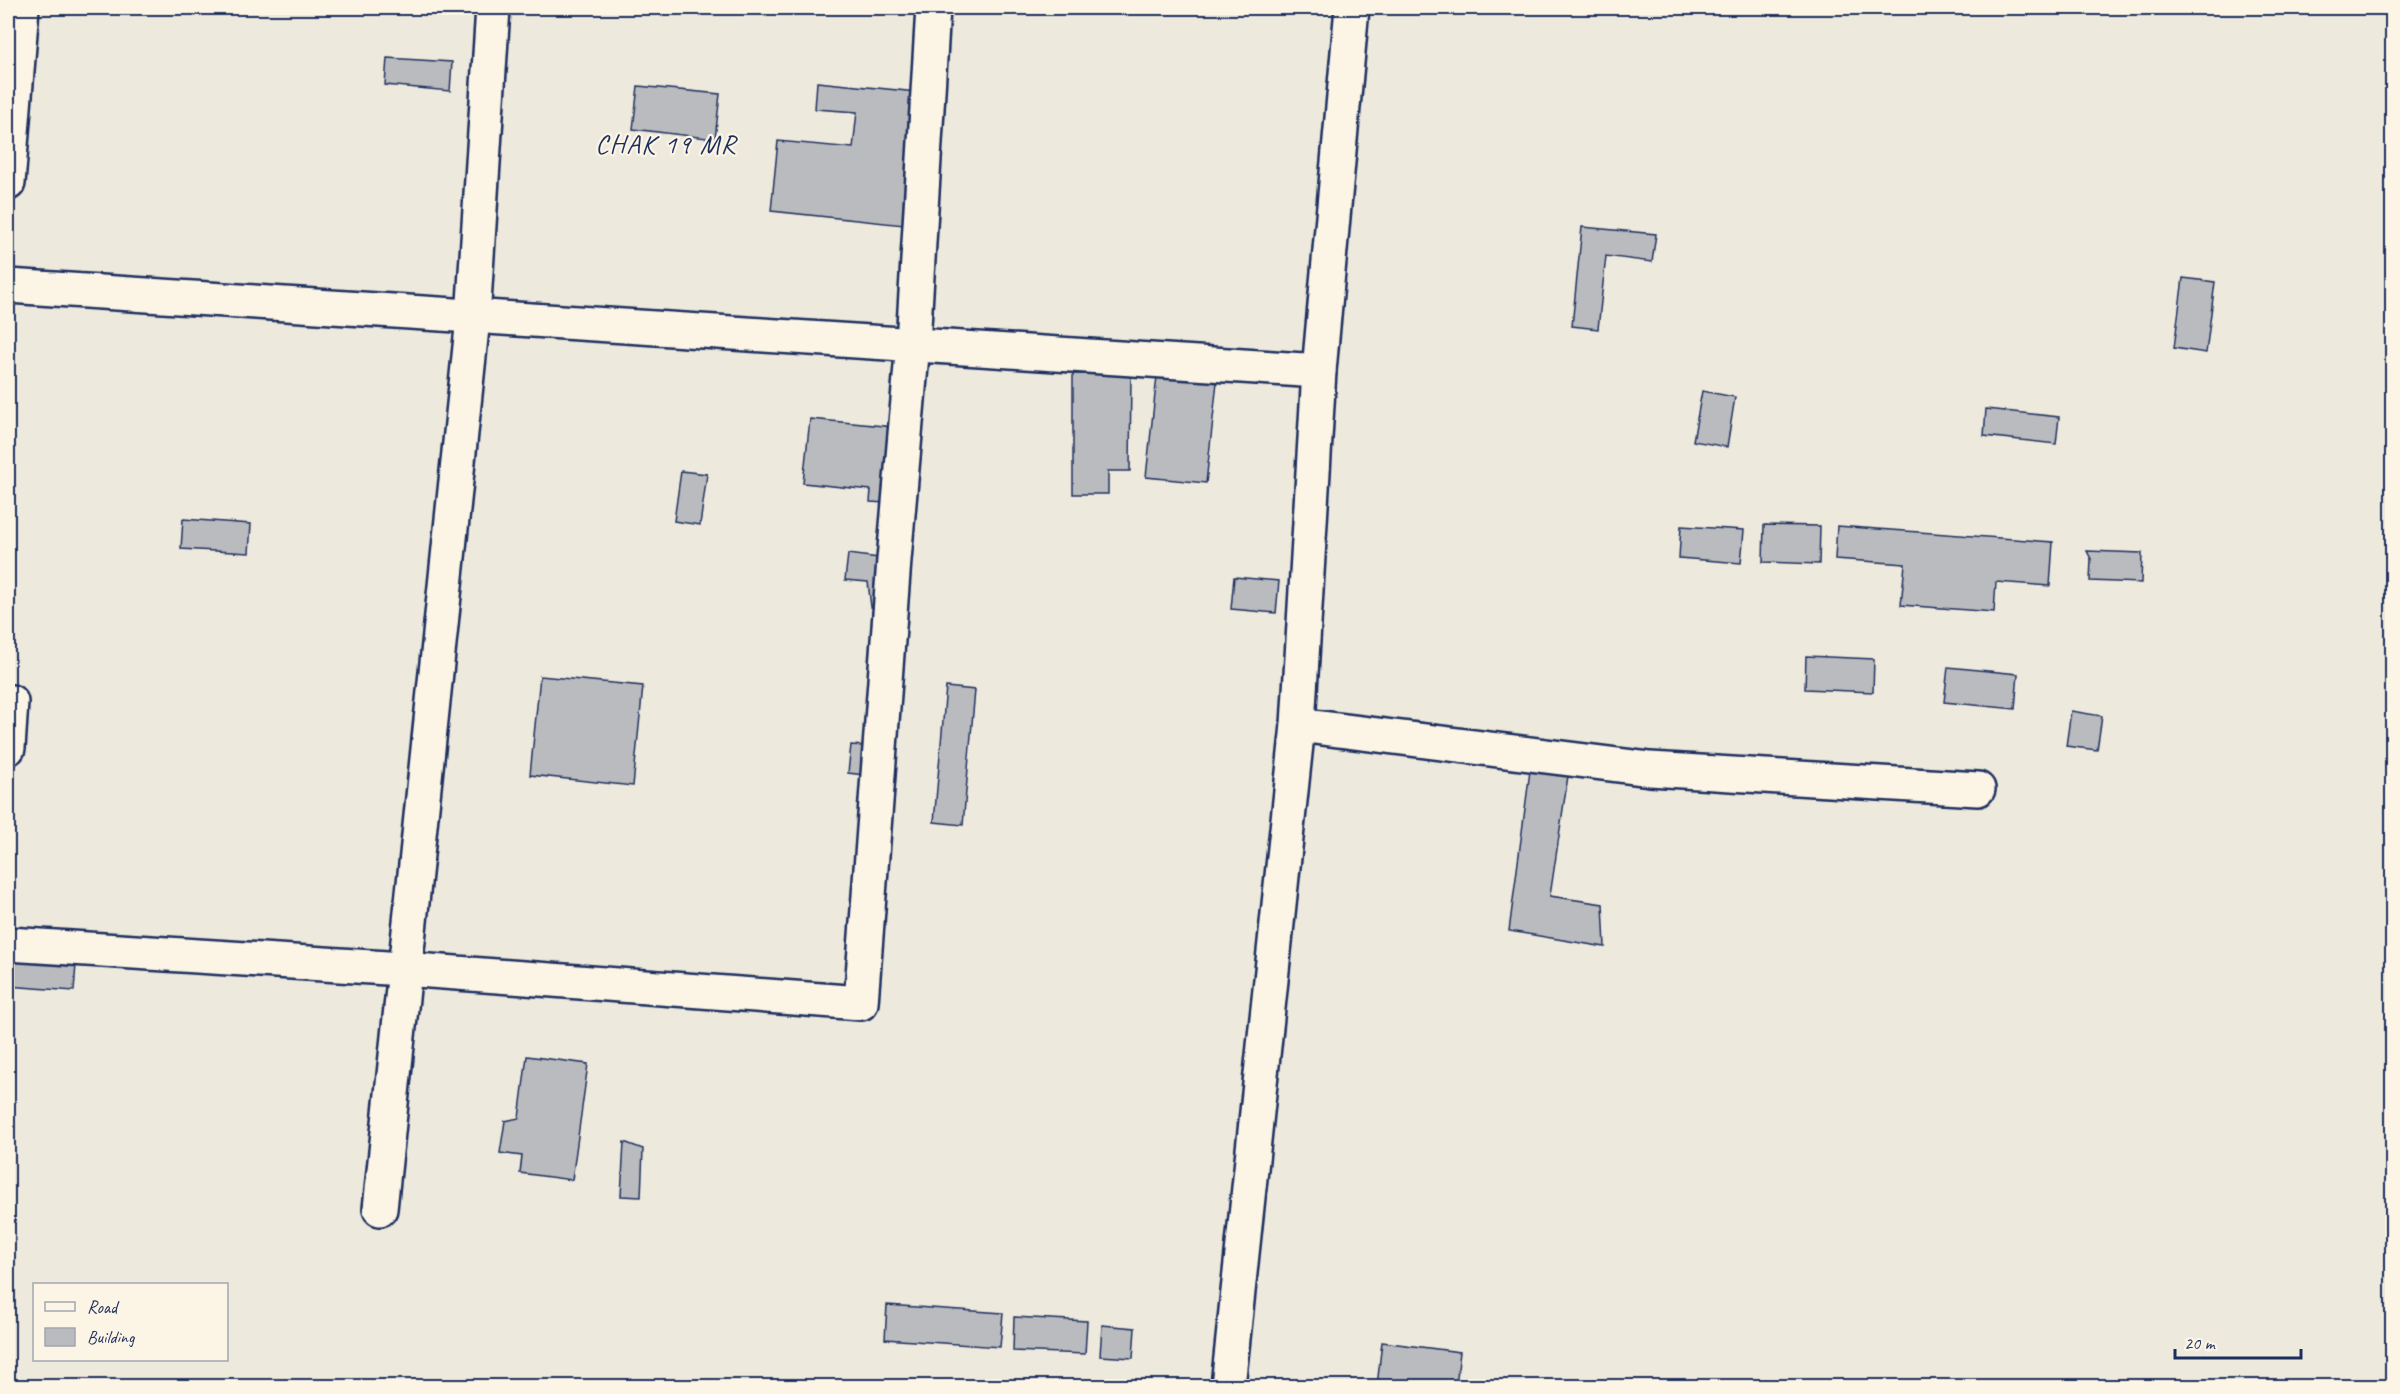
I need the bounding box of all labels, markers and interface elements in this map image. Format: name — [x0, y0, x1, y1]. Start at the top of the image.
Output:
district label: CHAK 19 MR — [595, 127, 739, 161]
legend — [33, 1283, 228, 1361]
text: Road — [87, 1296, 120, 1318]
scale bar — [2175, 1322, 2301, 1360]
text: Building — [87, 1326, 136, 1348]
text: 20 m — [2184, 1332, 2217, 1354]

